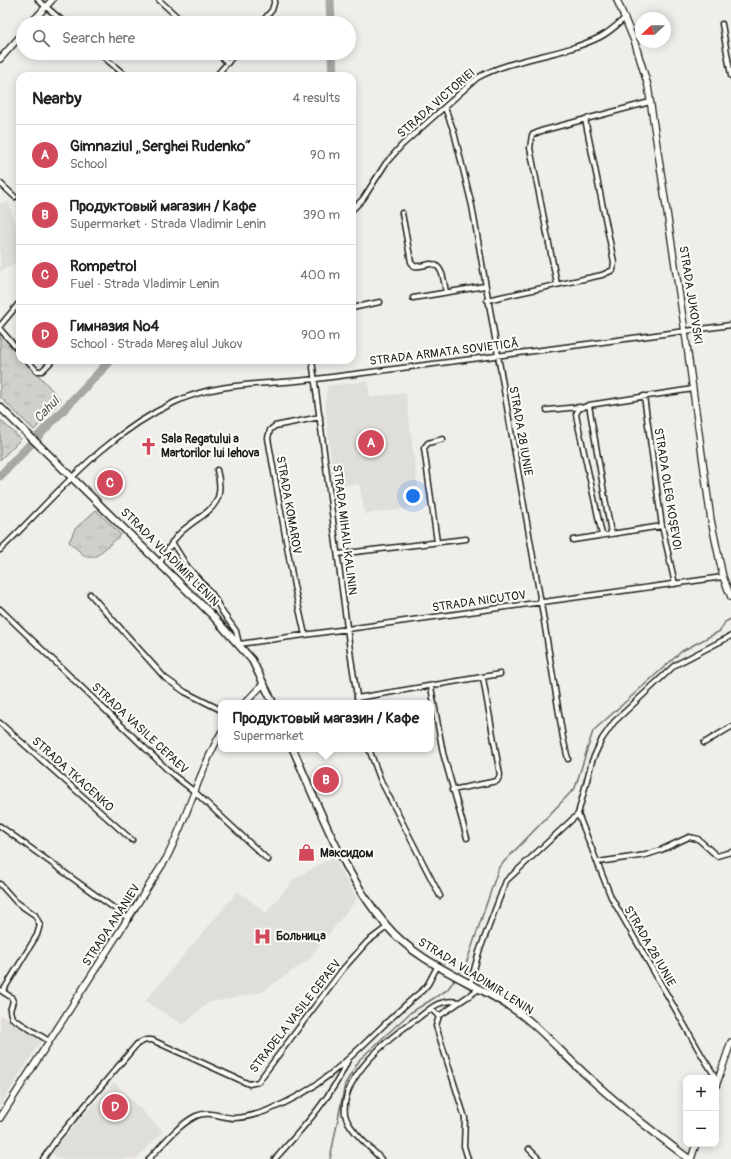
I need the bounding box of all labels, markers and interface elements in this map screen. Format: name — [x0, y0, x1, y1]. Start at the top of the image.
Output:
north arrow — [635, 12, 671, 48]
search box — [16, 16, 356, 60]
icon: search — [30, 27, 52, 49]
text: Search here — [62, 29, 135, 48]
street label: STRADA VICTORIEI — [394, 65, 478, 141]
text: Nearby — [32, 88, 81, 109]
text: 4 results — [293, 90, 340, 106]
text: Gimnaziul „Serghei Rudenko“ — [70, 137, 251, 156]
text: A — [41, 147, 49, 163]
text: 90 m — [310, 147, 340, 163]
text: School — [70, 156, 107, 172]
text: Продуктовый магазин / Кафе — [70, 197, 256, 216]
text: B — [41, 207, 49, 223]
text: 390 m — [303, 207, 340, 223]
text: Supermarket · Strada Vladimir Lenin — [70, 216, 266, 232]
street label: STRADA JUKOVSKI — [675, 245, 706, 345]
text: Rompetrol — [70, 257, 137, 276]
text: C — [41, 267, 49, 283]
text: 400 m — [300, 267, 340, 283]
text: Fuel · Strada Vladimir Lenin — [70, 276, 219, 292]
text: Гимназия №4 — [70, 317, 159, 336]
text: D — [41, 327, 49, 343]
text: 900 m — [301, 327, 340, 343]
text: School · Strada Mareșalul Jukov — [70, 336, 243, 352]
street label: STRADA ARMATA SOVIETICĂ — [369, 336, 520, 369]
street label: STRADA 28 IUNIE — [505, 385, 536, 477]
water label: Cahul — [31, 392, 64, 426]
street label: STRADA OLEG KOŞEVOI — [650, 427, 685, 551]
pin: A — [358, 428, 384, 458]
place label: Sala Regatului a Martorilor lui Iehova — [161, 432, 260, 461]
church icon: Sala Regatului a Martorilor lui Iehova — [138, 436, 158, 456]
street label: STRADA KOMAROV — [272, 455, 305, 555]
street label: STRADA MIHAIL KALININ — [329, 464, 360, 596]
pin: C — [97, 468, 123, 498]
your location — [403, 486, 423, 506]
street label: STRADA VLADIMIR LENIN — [117, 505, 222, 610]
street label: STRADA NICUTOV — [431, 587, 527, 616]
street label: STRADA VASILE CEPAEV — [88, 680, 191, 777]
popup — [218, 700, 434, 752]
text: Продуктовый магазин / Кафе — [233, 709, 419, 728]
text: Supermarket — [233, 728, 304, 744]
street label: STRADA TKACENKO — [29, 734, 117, 815]
pin: B — [313, 765, 339, 795]
shop icon: Максидом — [297, 843, 317, 863]
place label: Максидом — [320, 846, 373, 861]
street label: STRADA ANANIEV — [79, 881, 144, 969]
street label: STRADA 28 IUNIE — [620, 903, 679, 989]
hospital icon: Больница — [253, 926, 273, 946]
place label: Больница — [276, 929, 326, 944]
street label: STRADA VLADIMIR LENIN — [415, 935, 536, 1018]
street label: STRADELA VASILE CEPAEV — [247, 957, 344, 1076]
map controls — [683, 1075, 719, 1147]
button: + — [683, 1075, 719, 1111]
pin: D — [102, 1092, 128, 1122]
button: − — [683, 1111, 719, 1147]

